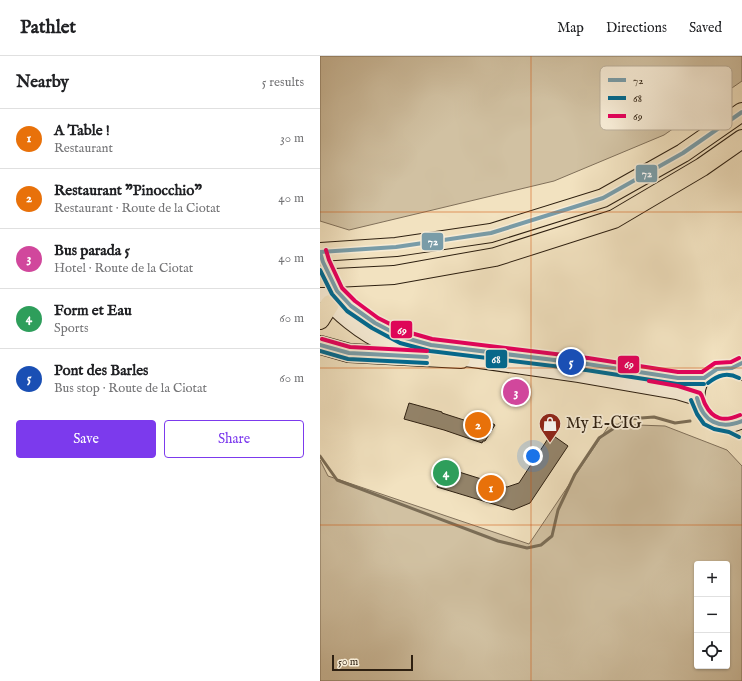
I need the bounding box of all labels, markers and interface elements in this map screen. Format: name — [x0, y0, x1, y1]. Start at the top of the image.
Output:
text: Pathlet — [20, 16, 76, 40]
text: Map — [557, 19, 584, 37]
text: Directions — [606, 19, 667, 37]
text: Saved — [689, 19, 722, 37]
legend — [600, 66, 732, 130]
text: Nearby — [16, 72, 69, 93]
text: 5 results — [262, 74, 304, 91]
text: 72 — [633, 74, 643, 88]
text: 68 — [633, 92, 642, 106]
text: 69 — [633, 110, 643, 124]
text: A Table ! — [54, 121, 110, 140]
text: 1 — [27, 130, 31, 147]
text: 30 m — [280, 130, 304, 147]
text: Restaurant — [54, 140, 113, 157]
line badge: 72 — [635, 164, 658, 183]
text: 72 — [642, 167, 653, 181]
text: Restaurant "Pinocchio" — [54, 181, 202, 200]
text: 2 — [26, 190, 32, 207]
text: 40 m — [278, 190, 304, 207]
text: Restaurant · Route de la Ciotat — [54, 200, 220, 217]
line badge: 72 — [421, 232, 444, 251]
text: 72 — [428, 235, 439, 249]
text: Bus parada 5 — [54, 241, 130, 260]
text: 3 — [27, 250, 31, 267]
text: 40 m — [278, 250, 304, 267]
text: Hotel · Route de la Ciotat — [54, 260, 193, 277]
text: Form et Eau — [54, 301, 132, 320]
text: 4 — [26, 310, 32, 327]
text: 60 m — [279, 310, 304, 327]
text: Sports — [54, 320, 89, 337]
line badge: 69 — [390, 320, 413, 339]
text: 69 — [397, 324, 407, 338]
pin: 5 — [558, 347, 584, 377]
line badge: 68 — [485, 349, 508, 369]
text: 68 — [492, 353, 500, 367]
line badge: 69 — [617, 355, 640, 374]
text: 69 — [624, 358, 634, 372]
text: Pont des Barles — [54, 361, 148, 380]
text: 5 — [27, 370, 31, 387]
text: 60 m — [279, 370, 304, 387]
pin: 3 — [503, 377, 529, 407]
text: Bus stop · Route de la Ciotat — [54, 380, 207, 397]
pin: 2 — [465, 410, 491, 440]
shop icon: My E-CIG — [537, 411, 563, 444]
place label: My E-CIG — [566, 414, 642, 434]
button: Save — [16, 420, 156, 458]
button: Share — [164, 420, 304, 458]
your location — [523, 446, 543, 466]
pin: 4 — [433, 458, 459, 488]
pin: 1 — [478, 473, 504, 503]
map controls — [694, 561, 730, 669]
button: + — [694, 561, 730, 597]
button: − — [694, 597, 730, 633]
button: locate — [694, 633, 730, 669]
scale bar — [332, 653, 413, 672]
text: 50 m — [338, 655, 358, 669]

